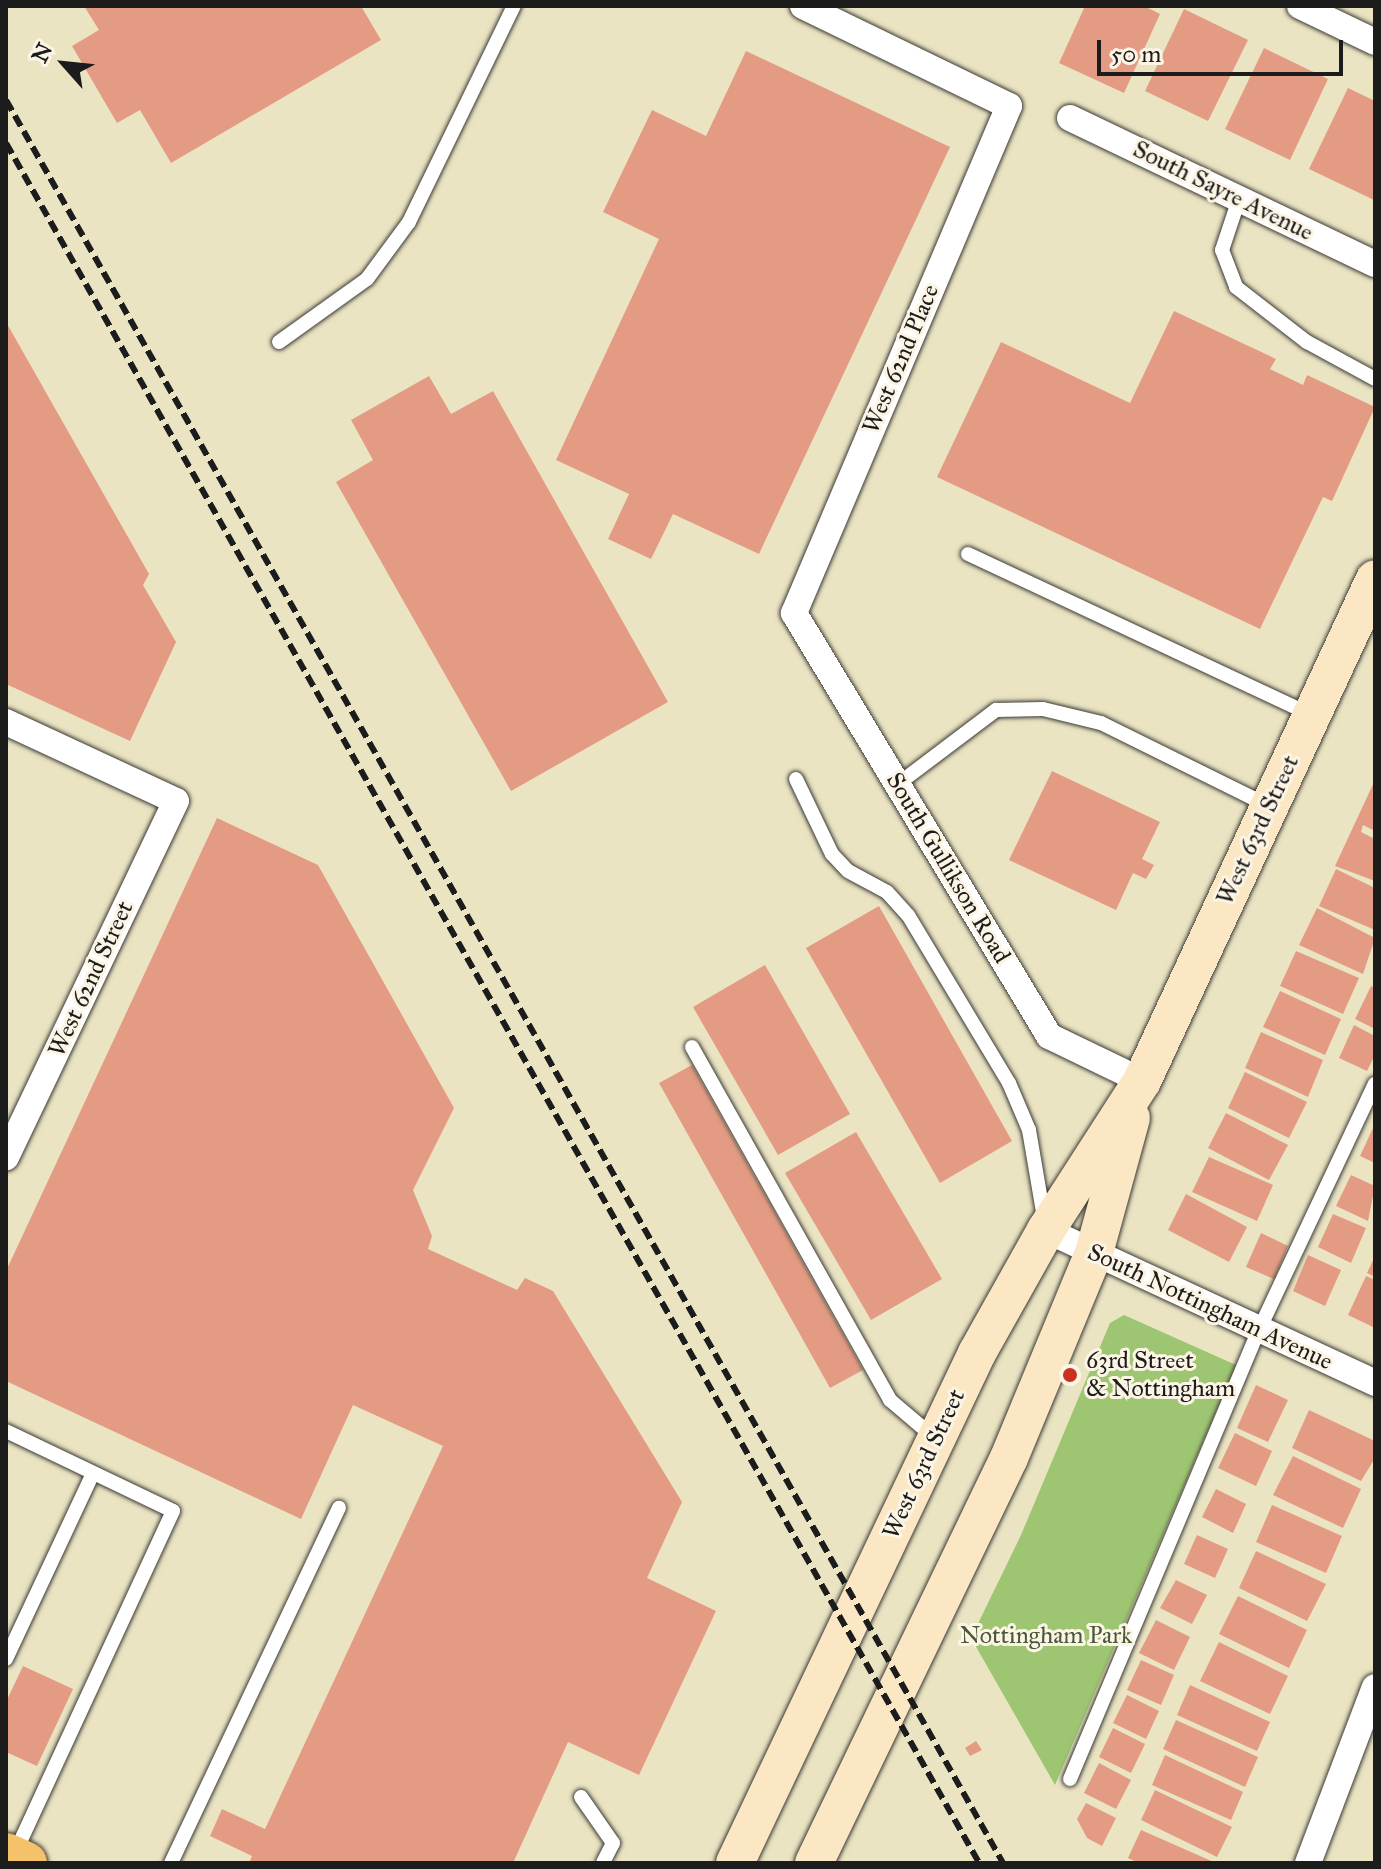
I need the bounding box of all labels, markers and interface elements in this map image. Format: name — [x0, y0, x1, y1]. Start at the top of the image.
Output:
north arrow — [24, 24, 104, 104]
scale bar — [1101, 24, 1347, 74]
text: N — [26, 38, 58, 67]
text: 50 m — [1111, 39, 1161, 69]
street label: South Sayre Avenue — [1128, 135, 1318, 247]
street label: West 62nd Place — [857, 280, 945, 438]
street label: West 63rd Street — [1211, 751, 1305, 909]
street label: South Gullikson Road — [880, 767, 1016, 969]
street label: West 62nd Street — [42, 897, 140, 1061]
street label: South Nottingham Avenue — [1083, 1238, 1337, 1376]
place label: 63rd Street & Nottingham — [1086, 1347, 1235, 1403]
marker: 63rd Street & Nottingham — [1061, 1366, 1079, 1384]
street label: West 63rd Street — [877, 1385, 971, 1543]
park label: Nottingham Park — [960, 1622, 1132, 1650]

